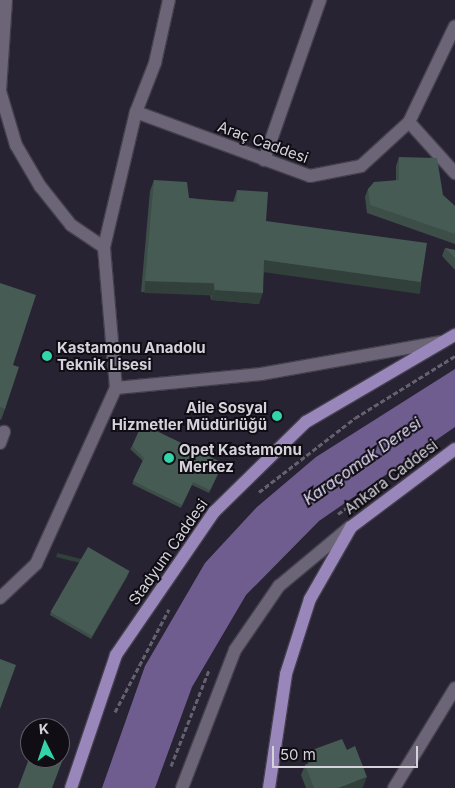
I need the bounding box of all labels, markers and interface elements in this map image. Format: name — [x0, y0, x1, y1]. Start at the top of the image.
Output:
street label: Araç Caddesi — [215, 117, 311, 167]
place label: Kastamonu Anadolu Teknik Lisesi — [57, 338, 206, 373]
marker: Kastamonu Anadolu Teknik Lisesi — [41, 350, 53, 362]
place label: Aile Sosyal Hizmetler Müdürlüğü — [112, 398, 267, 433]
marker: Aile Sosyal Hizmetler Müdürlüğü — [271, 410, 283, 422]
water label: Karaçomak Deresi — [299, 413, 425, 509]
street label: Ankara Caddesi — [341, 436, 441, 518]
place label: Opet Kastamonu Merkez — [179, 440, 302, 475]
marker: Opet Kastamonu Merkez — [163, 452, 175, 464]
street label: Stadyum Caddesi — [125, 496, 211, 608]
north arrow — [20, 718, 70, 768]
text: K — [38, 720, 50, 737]
scale bar — [275, 736, 421, 768]
text: 50 m — [280, 745, 316, 764]

